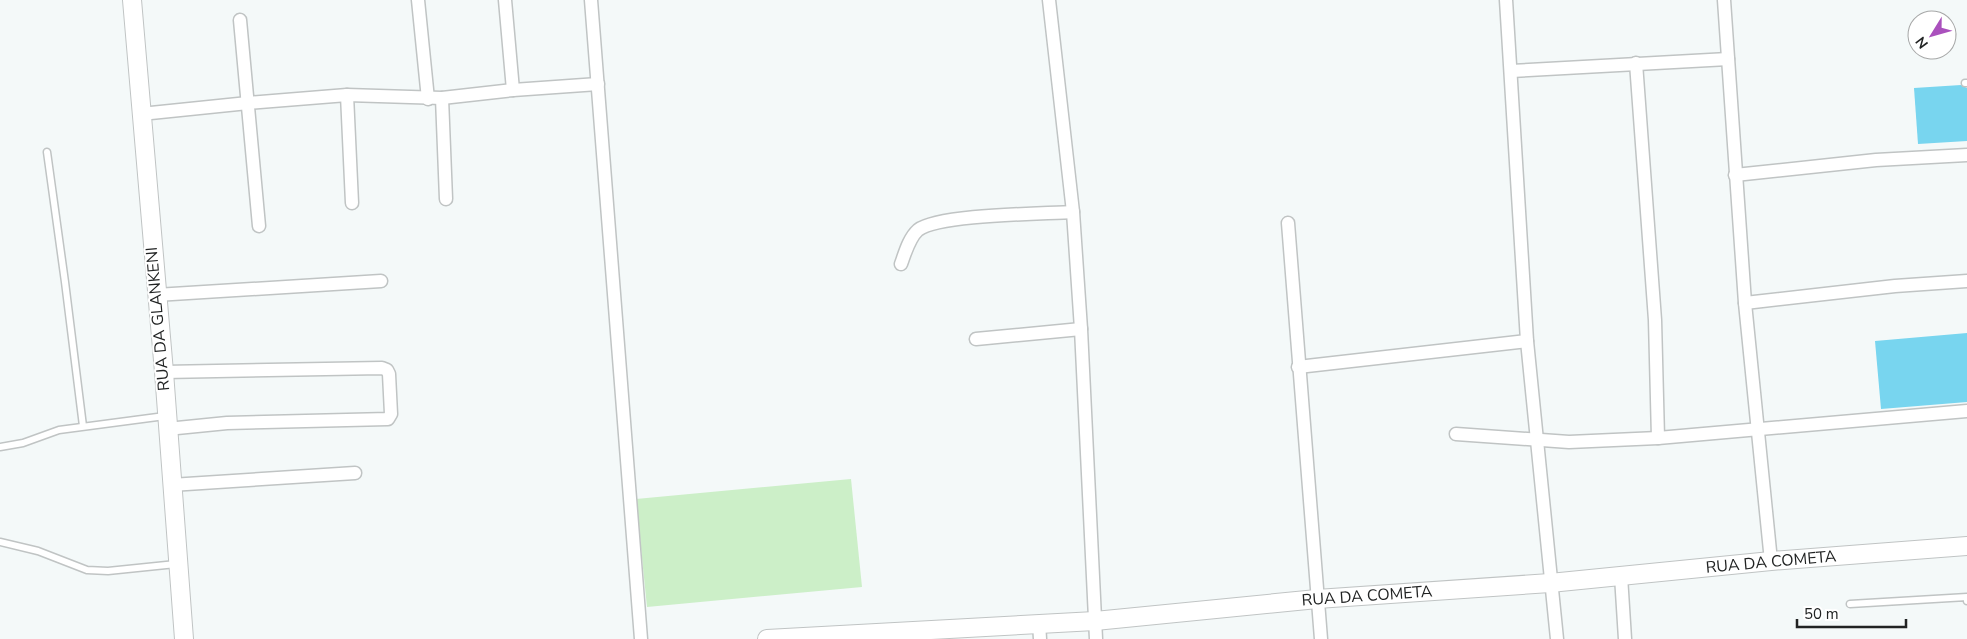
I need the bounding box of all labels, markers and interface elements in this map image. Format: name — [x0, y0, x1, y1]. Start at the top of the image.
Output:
north arrow — [1907, 10, 1957, 60]
text: N — [1911, 33, 1933, 52]
street label: RUA DA GLANKENI — [141, 246, 175, 392]
street label: RUA DA COMETA — [1705, 545, 1838, 579]
street label: RUA DA COMETA — [1301, 580, 1433, 612]
scale bar — [1797, 596, 1906, 628]
text: 50 m — [1804, 604, 1839, 624]

